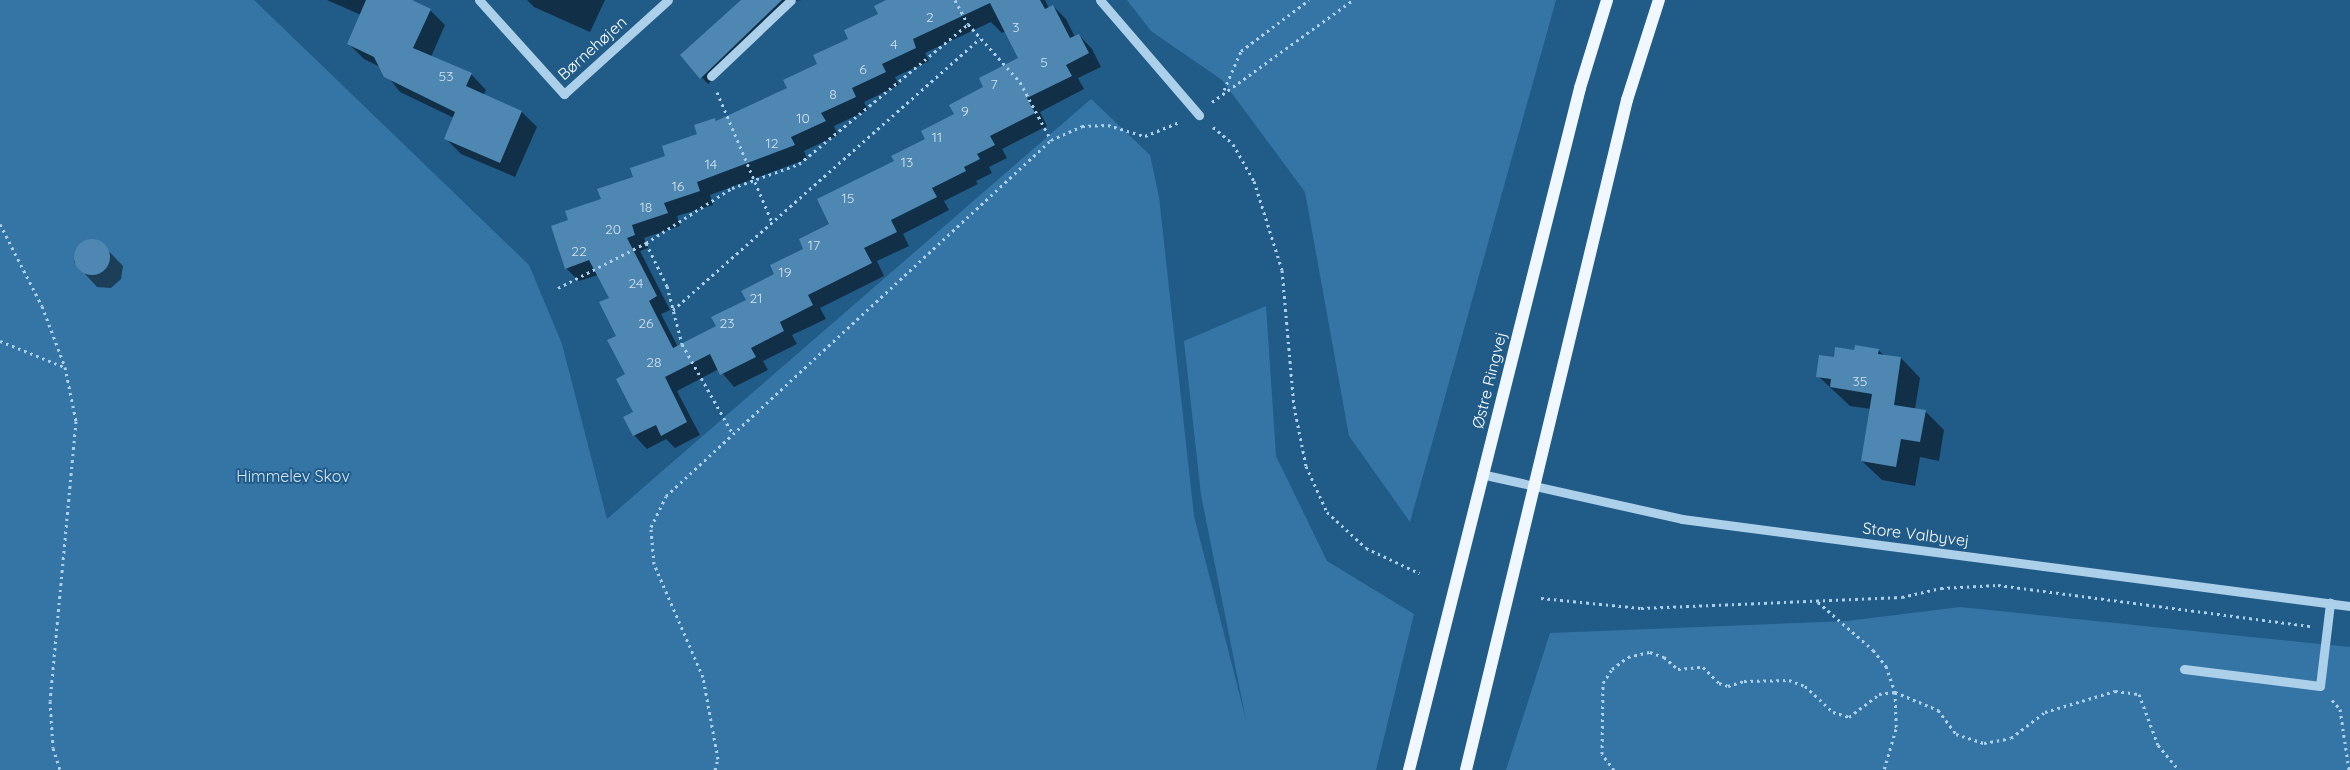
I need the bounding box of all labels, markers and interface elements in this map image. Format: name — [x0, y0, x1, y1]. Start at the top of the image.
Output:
house number: 2 — [926, 9, 934, 25]
street label: Børnehøjen — [554, 12, 630, 84]
house number: 3 — [1012, 19, 1020, 35]
house number: 4 — [890, 36, 898, 52]
house number: 5 — [1040, 54, 1048, 70]
house number: 6 — [859, 61, 867, 77]
house number: 53 — [439, 68, 453, 84]
house number: 7 — [990, 76, 998, 92]
house number: 8 — [829, 86, 837, 102]
house number: 9 — [961, 103, 969, 119]
house number: 10 — [796, 110, 810, 126]
house number: 11 — [932, 129, 942, 145]
house number: 12 — [766, 135, 778, 151]
house number: 13 — [901, 154, 913, 170]
house number: 14 — [705, 156, 717, 172]
house number: 16 — [672, 178, 684, 194]
house number: 15 — [842, 190, 854, 206]
house number: 18 — [640, 199, 652, 215]
house number: 20 — [605, 221, 621, 237]
house number: 17 — [808, 237, 820, 253]
house number: 22 — [571, 243, 587, 259]
house number: 19 — [779, 264, 791, 280]
house number: 24 — [629, 275, 643, 291]
house number: 21 — [750, 290, 762, 306]
house number: 26 — [638, 315, 654, 331]
house number: 23 — [719, 315, 735, 331]
street label: Østre Ringvej — [1468, 330, 1510, 430]
house number: 28 — [646, 354, 662, 370]
house number: 35 — [1853, 373, 1867, 389]
park label: Himmelev Skov — [236, 466, 350, 486]
street label: Store Valbyvej — [1861, 518, 1971, 550]

